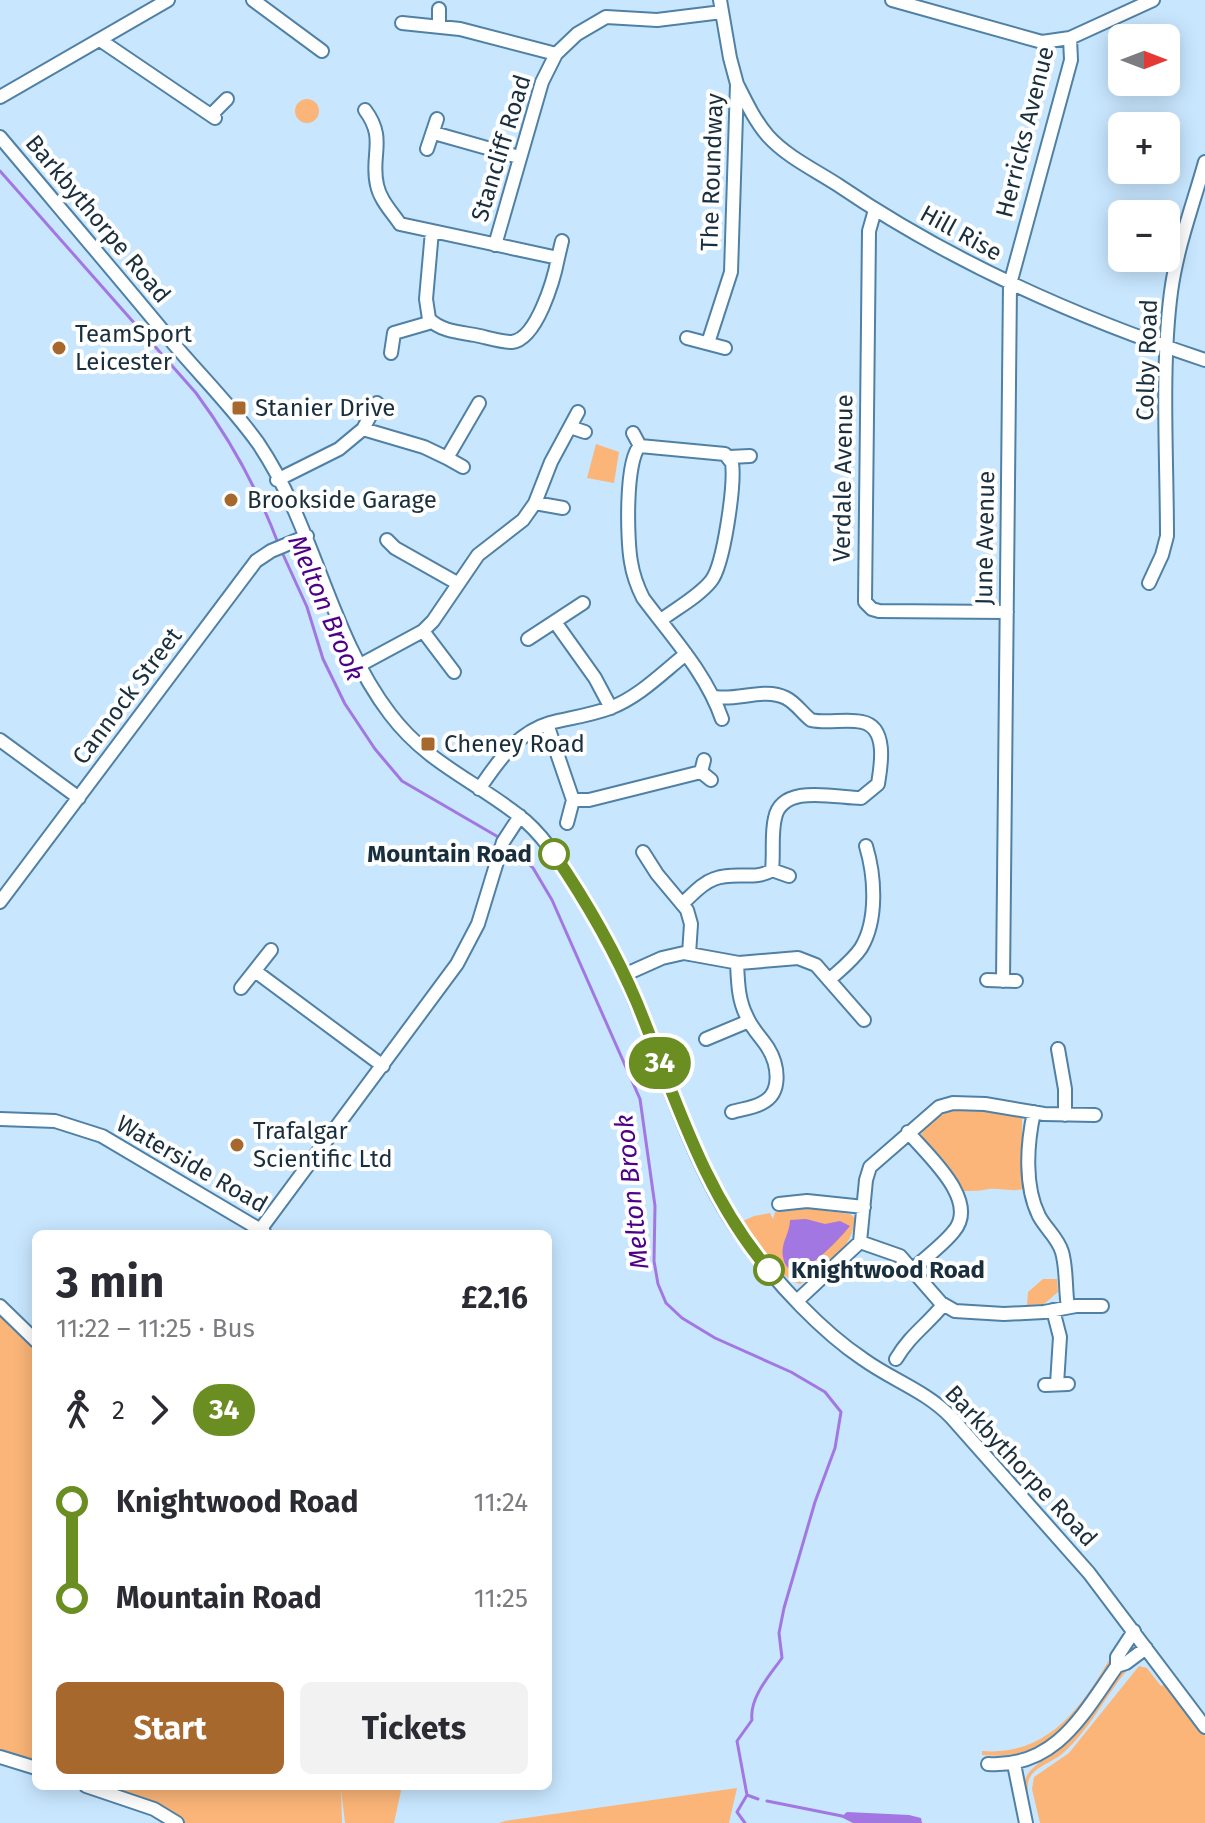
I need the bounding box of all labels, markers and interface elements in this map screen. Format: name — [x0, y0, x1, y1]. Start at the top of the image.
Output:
north arrow — [1108, 24, 1180, 96]
map controls — [1108, 24, 1180, 272]
street label: Herricks Avenue — [990, 43, 1060, 221]
street label: Stancliff Road — [465, 71, 537, 225]
street label: The Roundway — [695, 92, 729, 251]
button: + — [1108, 112, 1180, 184]
street label: Barkbythorpe Road — [20, 129, 176, 309]
street label: Hill Rise — [915, 199, 1007, 267]
button: − — [1108, 200, 1180, 272]
street label: Colby Road — [1131, 299, 1163, 421]
place label: TeamSport Leicester — [75, 320, 192, 376]
marker: TeamSport Leicester — [50, 339, 68, 357]
place label: Stanier Drive — [255, 394, 395, 422]
street label: Verdale Avenue — [828, 394, 858, 562]
marker: Stanier Drive — [230, 399, 248, 417]
street label: June Avenue — [970, 471, 1000, 605]
place label: Brookside Garage — [247, 486, 437, 514]
marker: Brookside Garage — [222, 491, 240, 509]
water label: Melton Brook — [281, 530, 371, 686]
street label: Cannock Street — [67, 622, 188, 770]
place label: Cheney Road — [444, 730, 585, 758]
marker: Cheney Road — [419, 735, 437, 753]
marker: Mountain Road — [539, 839, 569, 869]
place label: Mountain Road — [367, 840, 532, 868]
line badge: 34 — [624, 1037, 696, 1089]
text: 34 — [645, 1046, 675, 1079]
street label: Waterside Road — [112, 1109, 272, 1219]
water label: Melton Brook — [608, 1113, 656, 1271]
place label: Trafalgar Scientific Ltd — [253, 1117, 393, 1173]
marker: Trafalgar Scientific Ltd — [228, 1136, 246, 1154]
marker: Knightwood Road — [754, 1255, 784, 1285]
text: 3 min — [56, 1256, 164, 1309]
place label: Knightwood Road — [791, 1256, 985, 1284]
text: £2.16 — [461, 1280, 528, 1316]
text: 11:22 – 11:25 · Bus — [56, 1313, 255, 1344]
street label: Barkbythorpe Road — [939, 1380, 1103, 1552]
icon: walk — [56, 1388, 100, 1432]
icon: forward — [137, 1388, 181, 1432]
text: 34 — [209, 1393, 239, 1426]
text: 2 — [112, 1395, 125, 1426]
text: Knightwood Road — [116, 1484, 359, 1520]
text: 11:24 — [474, 1487, 528, 1518]
text: Mountain Road — [116, 1580, 322, 1616]
text: 11:25 — [474, 1583, 528, 1614]
button: Start — [56, 1682, 284, 1774]
button: Tickets — [300, 1682, 528, 1774]

